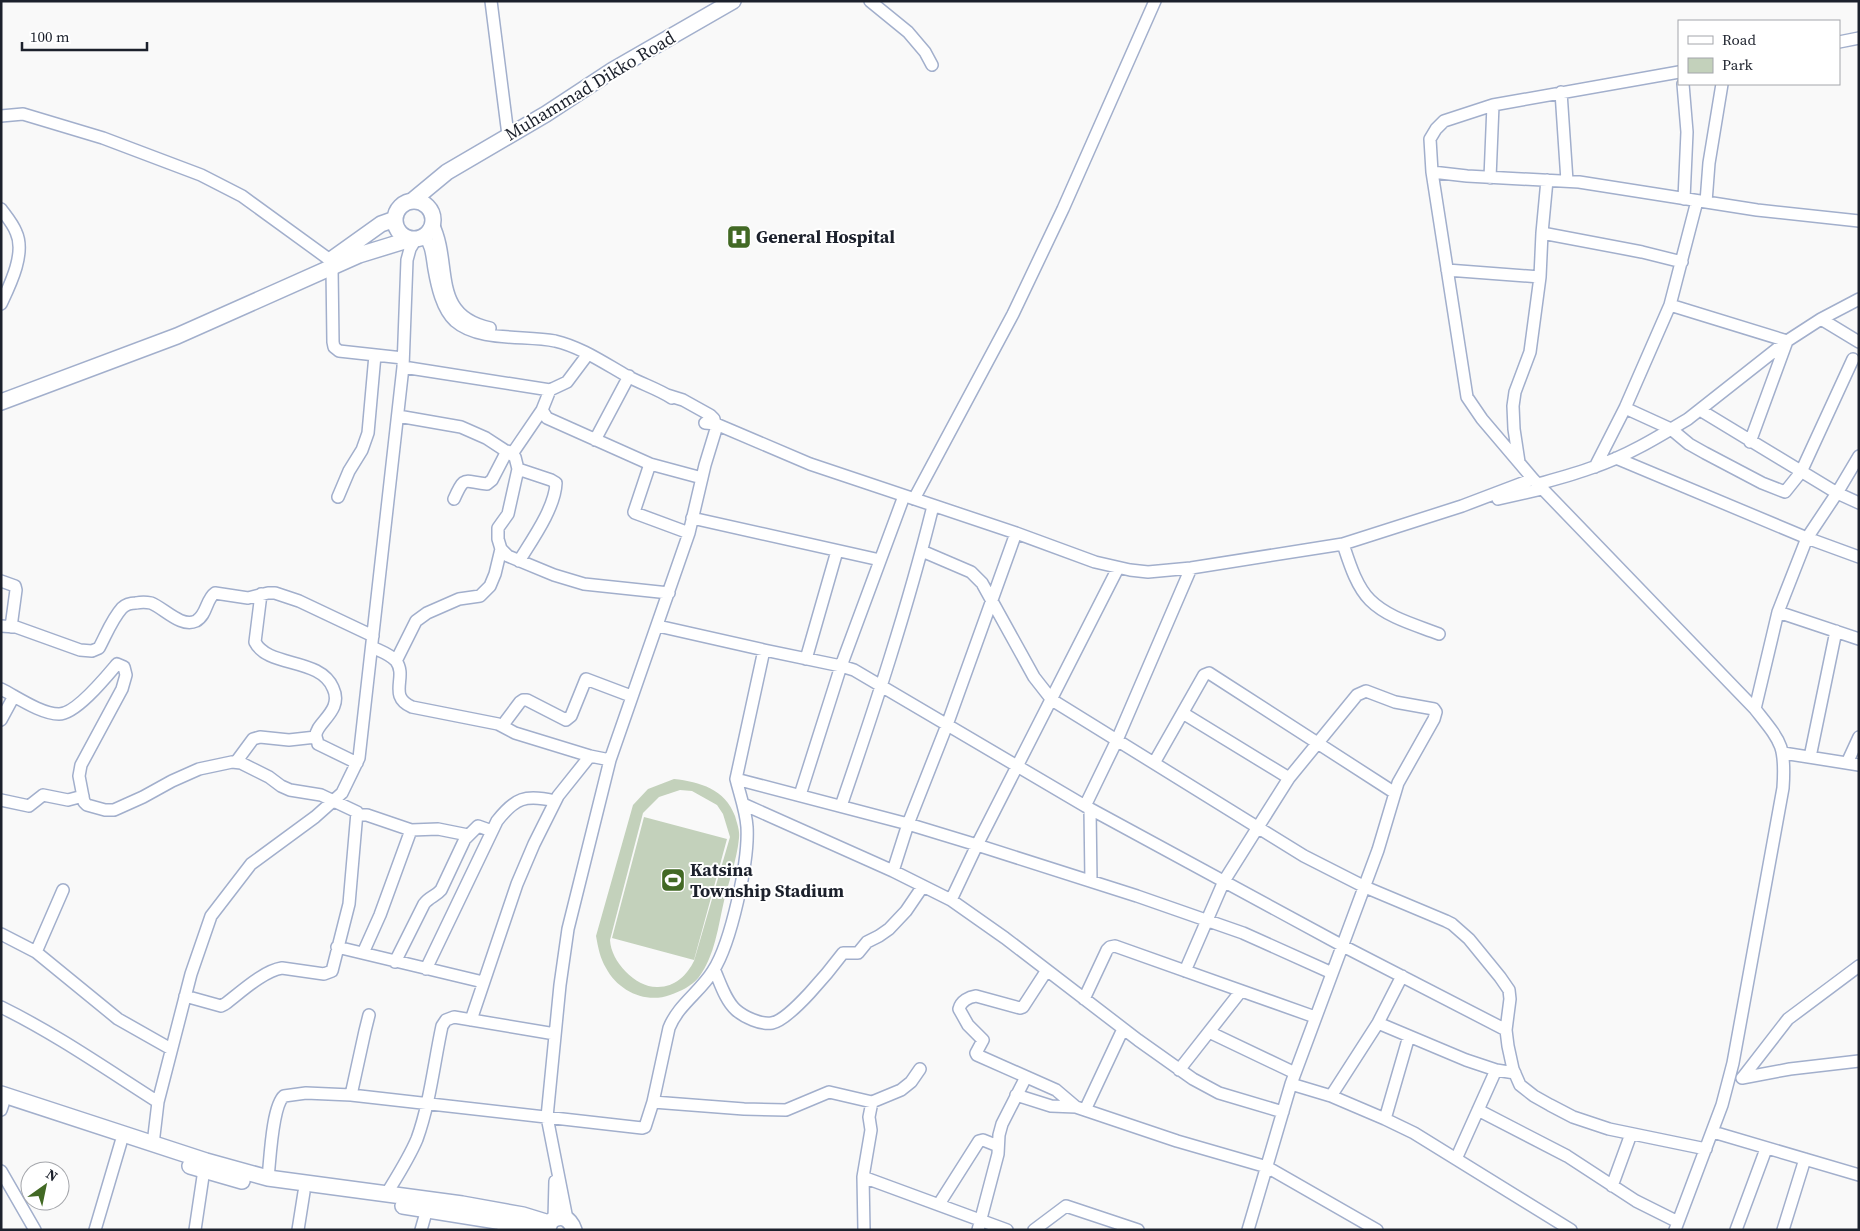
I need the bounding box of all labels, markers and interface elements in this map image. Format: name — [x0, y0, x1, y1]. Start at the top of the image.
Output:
scale bar — [22, 20, 148, 52]
legend — [1678, 20, 1840, 85]
street label: Muhammad Dikko Road — [500, 25, 680, 146]
text: 100 m — [30, 26, 70, 47]
text: Road — [1722, 29, 1756, 50]
text: Park — [1722, 54, 1754, 75]
hospital icon: General Hospital — [726, 224, 752, 250]
place label: General Hospital — [756, 224, 895, 249]
place label: Katsina Township Stadium — [690, 857, 844, 903]
sports icon: Katsina Township Stadium — [660, 867, 686, 893]
north arrow — [20, 1161, 70, 1211]
text: N — [42, 1164, 62, 1186]

